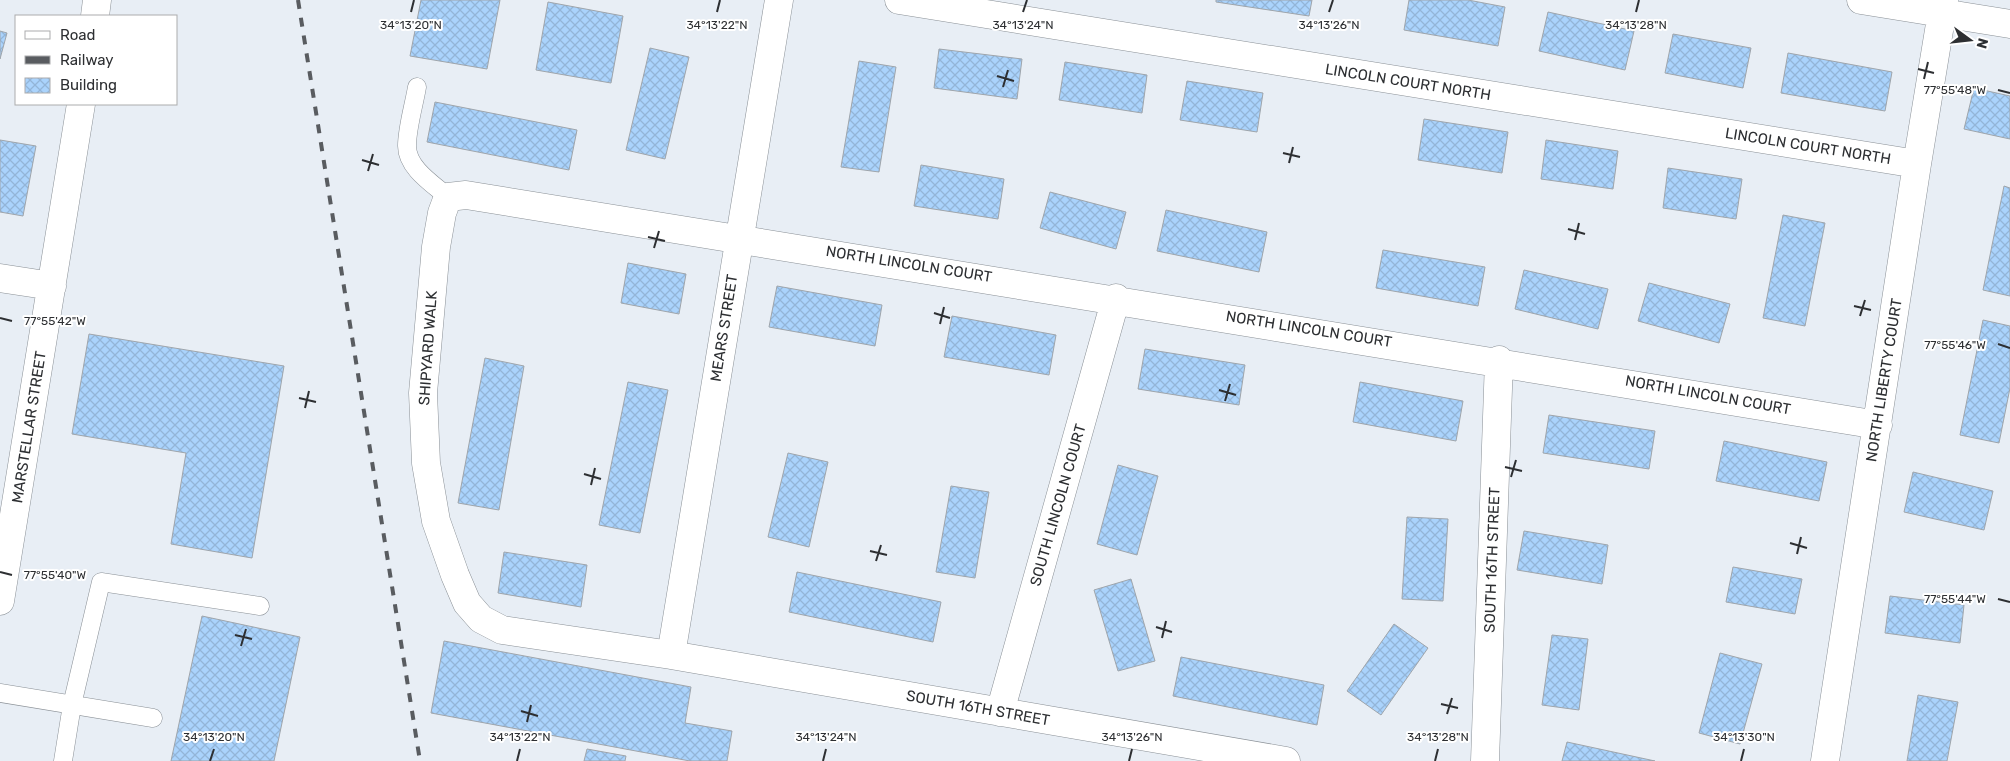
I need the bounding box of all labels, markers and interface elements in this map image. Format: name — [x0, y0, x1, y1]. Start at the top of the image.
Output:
legend — [15, 15, 178, 105]
north arrow — [1945, 15, 1995, 65]
text: 34°13'20"N — [380, 18, 442, 32]
text: 34°13'22"N — [686, 18, 748, 32]
text: 34°13'24"N — [992, 18, 1054, 32]
text: 34°13'26"N — [1299, 18, 1359, 32]
text: 34°13'28"N — [1605, 18, 1667, 32]
text: Road — [60, 26, 96, 44]
text: N — [1973, 36, 1992, 50]
text: Railway — [60, 51, 114, 69]
street label: LINCOLN COURT NORTH — [1324, 60, 1492, 104]
text: Building — [60, 76, 117, 94]
text: 77°55'48"W — [1924, 83, 1987, 97]
street label: LINCOLN COURT NORTH — [1724, 124, 1892, 168]
street label: NORTH LINCOLN COURT — [825, 242, 994, 286]
street label: MEARS STREET — [707, 273, 741, 383]
street label: SHIPYARD WALK — [415, 290, 441, 406]
street label: NORTH LIBERTY COURT — [1862, 297, 1906, 463]
street label: NORTH LINCOLN COURT — [1225, 307, 1394, 351]
text: 77°55'42"W — [24, 314, 86, 328]
text: 77°55'46"W — [1924, 338, 1986, 352]
street label: MARSTELLAR STREET — [8, 349, 50, 504]
street label: NORTH LINCOLN COURT — [1624, 372, 1793, 419]
street label: SOUTH LINCOLN COURT — [1026, 422, 1090, 588]
street label: SOUTH 16TH STREET — [1480, 487, 1504, 633]
text: 77°55'40"W — [24, 568, 87, 582]
text: 77°55'44"W — [1924, 592, 1986, 606]
street label: SOUTH 16TH STREET — [905, 686, 1052, 730]
text: 34°13'20"N — [183, 730, 245, 744]
text: 34°13'22"N — [489, 730, 551, 744]
text: 34°13'24"N — [795, 730, 857, 744]
text: 34°13'26"N — [1102, 730, 1162, 744]
text: 34°13'28"N — [1407, 730, 1469, 744]
text: 34°13'30"N — [1713, 730, 1775, 744]

